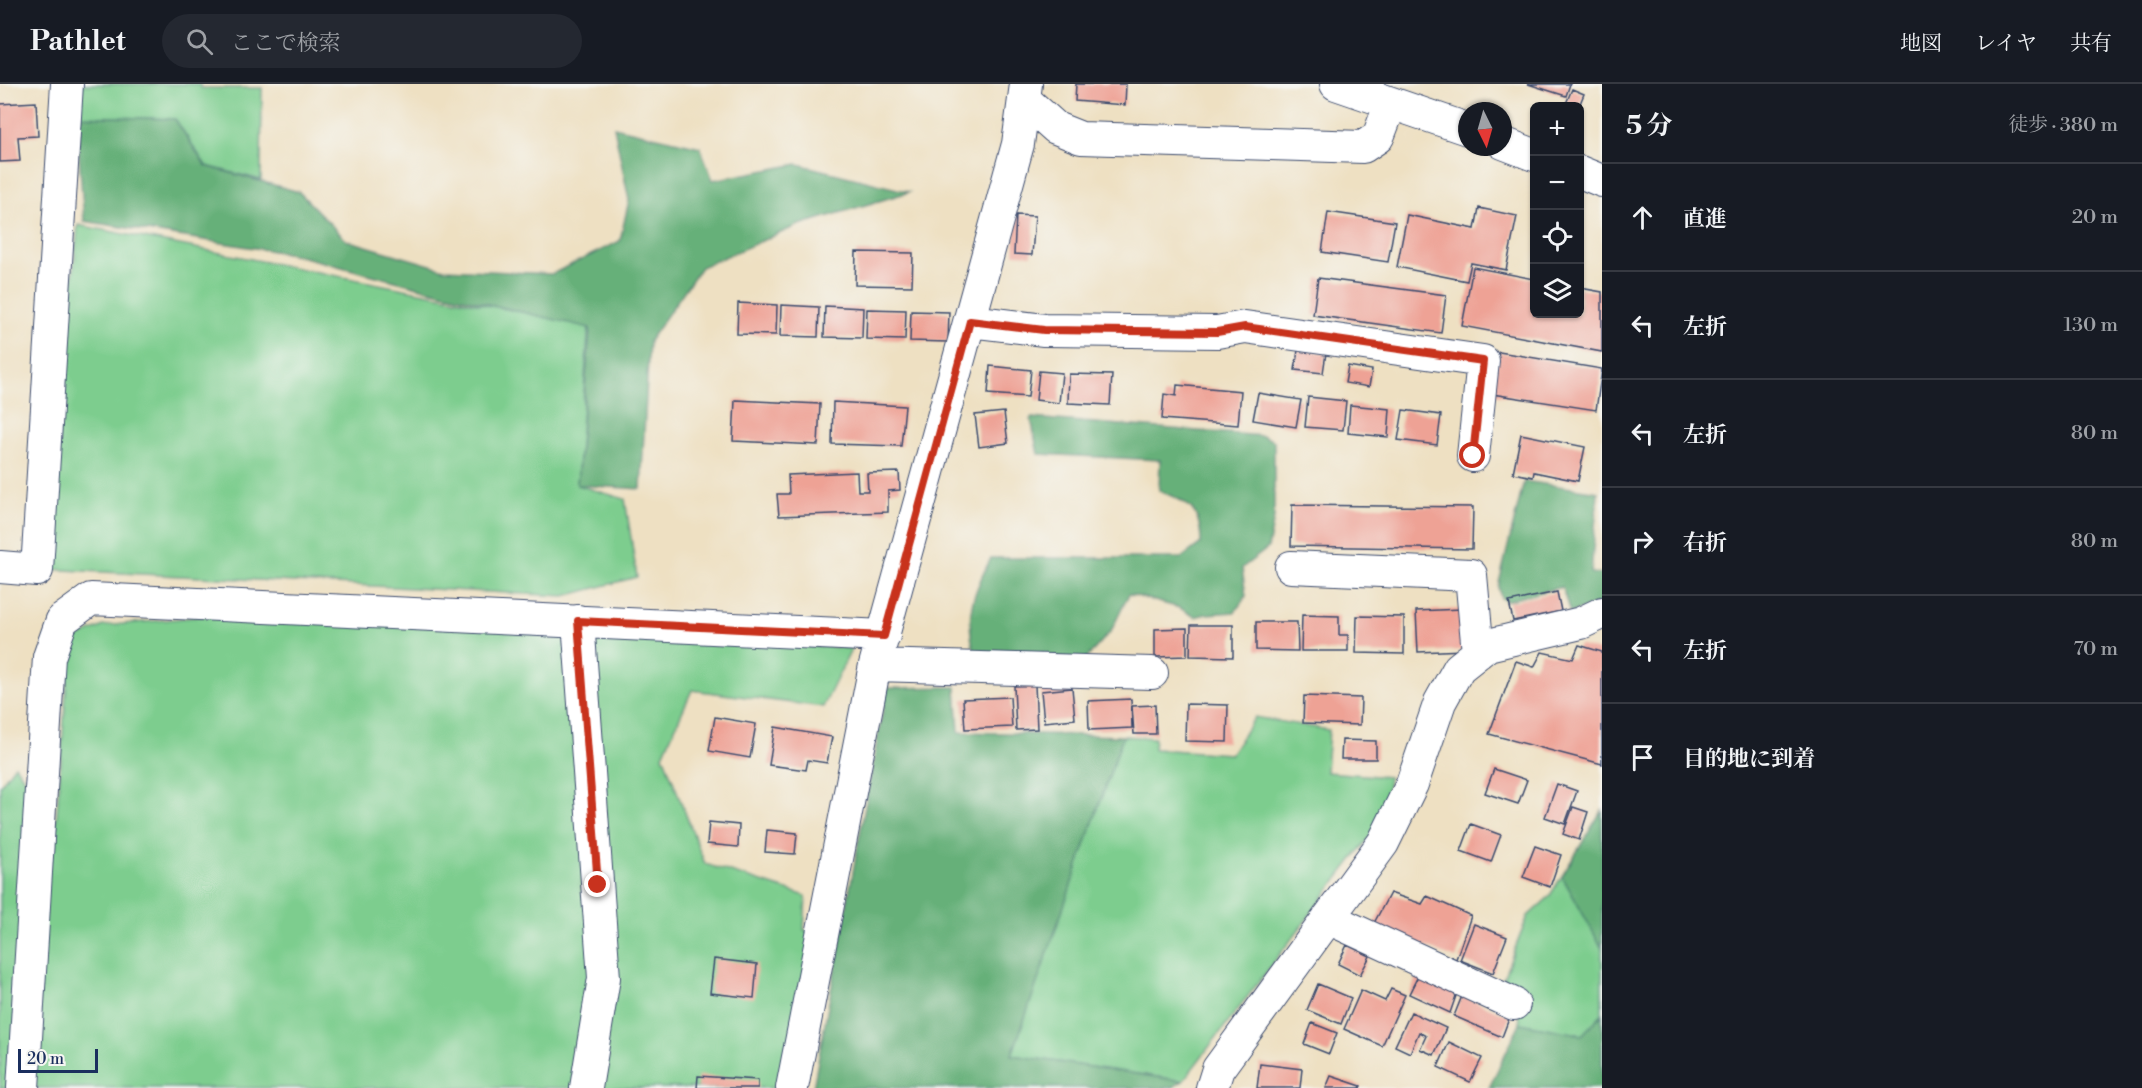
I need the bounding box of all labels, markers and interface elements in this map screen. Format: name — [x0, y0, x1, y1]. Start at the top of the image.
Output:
search box — [162, 14, 582, 68]
text: Pathlet — [30, 24, 126, 59]
icon: search — [183, 25, 216, 58]
text: ここで検索 — [231, 30, 341, 57]
text: 地図 — [1900, 31, 1942, 57]
text: レイヤ — [1975, 31, 2037, 57]
text: 共有 — [2070, 31, 2112, 57]
north arrow — [1458, 102, 1512, 156]
map controls — [1530, 102, 1584, 318]
button: + — [1530, 102, 1584, 156]
text: 5 分 — [1626, 110, 1672, 142]
text: 徒歩 · 380 m — [2008, 113, 2118, 138]
button: − — [1530, 156, 1584, 210]
icon: ahead — [1626, 201, 1659, 234]
text: 20 m — [2072, 205, 2118, 230]
text: 直進 — [1683, 206, 1727, 233]
button: locate — [1530, 210, 1584, 264]
button: layers — [1530, 264, 1584, 318]
icon: left — [1626, 309, 1659, 342]
text: 130 m — [2063, 313, 2118, 338]
text: 左折 — [1683, 314, 1727, 341]
icon: left — [1626, 417, 1659, 450]
text: 80 m — [2071, 421, 2118, 446]
text: 左折 — [1683, 422, 1727, 449]
route start — [1459, 442, 1485, 468]
icon: right — [1626, 525, 1659, 558]
text: 80 m — [2071, 529, 2118, 554]
text: 右折 — [1683, 530, 1727, 557]
icon: left — [1626, 633, 1659, 666]
text: 70 m — [2074, 637, 2118, 662]
text: 左折 — [1683, 638, 1727, 665]
icon: arrive — [1626, 741, 1659, 774]
text: 目的地に到着 — [1683, 746, 1815, 773]
route end — [584, 871, 610, 897]
scale bar — [18, 1046, 98, 1074]
text: 20 m — [27, 1049, 64, 1069]

